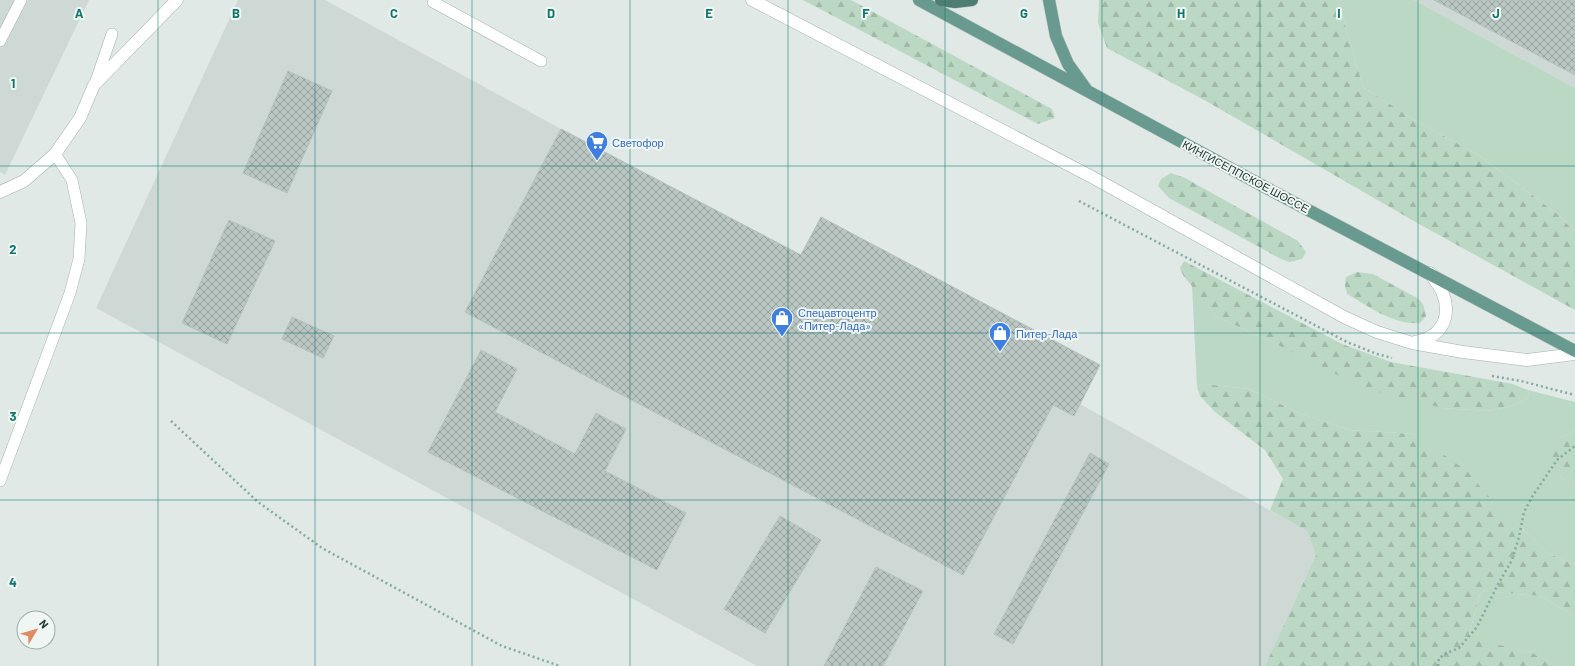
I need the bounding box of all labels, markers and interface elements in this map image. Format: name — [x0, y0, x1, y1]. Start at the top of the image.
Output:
text: A — [75, 5, 84, 21]
text: B — [232, 5, 240, 21]
text: C — [390, 5, 398, 21]
text: D — [547, 5, 555, 21]
text: E — [705, 5, 713, 21]
text: F — [862, 5, 870, 21]
text: G — [1020, 5, 1028, 21]
text: H — [1177, 5, 1185, 21]
text: I — [1337, 5, 1341, 21]
text: J — [1492, 5, 1500, 21]
text: 1 — [11, 75, 15, 91]
supermarket icon: Светофор — [584, 129, 610, 162]
place label: Светофор — [612, 136, 664, 149]
street label: КИНГИСЕППСКОЕ ШОССЕ — [1181, 137, 1311, 215]
text: 2 — [9, 241, 17, 257]
shop icon: Спецавтоцентр «Питер-Лада» — [769, 305, 795, 338]
place label: Спецавтоцентр «Питер-Лада» — [798, 306, 877, 332]
shop icon: Питер-Лада — [987, 320, 1013, 353]
place label: Питер-Лада — [1016, 327, 1078, 340]
text: 3 — [9, 408, 17, 424]
text: 4 — [9, 574, 17, 590]
north arrow — [16, 610, 56, 650]
text: N — [37, 617, 52, 630]

